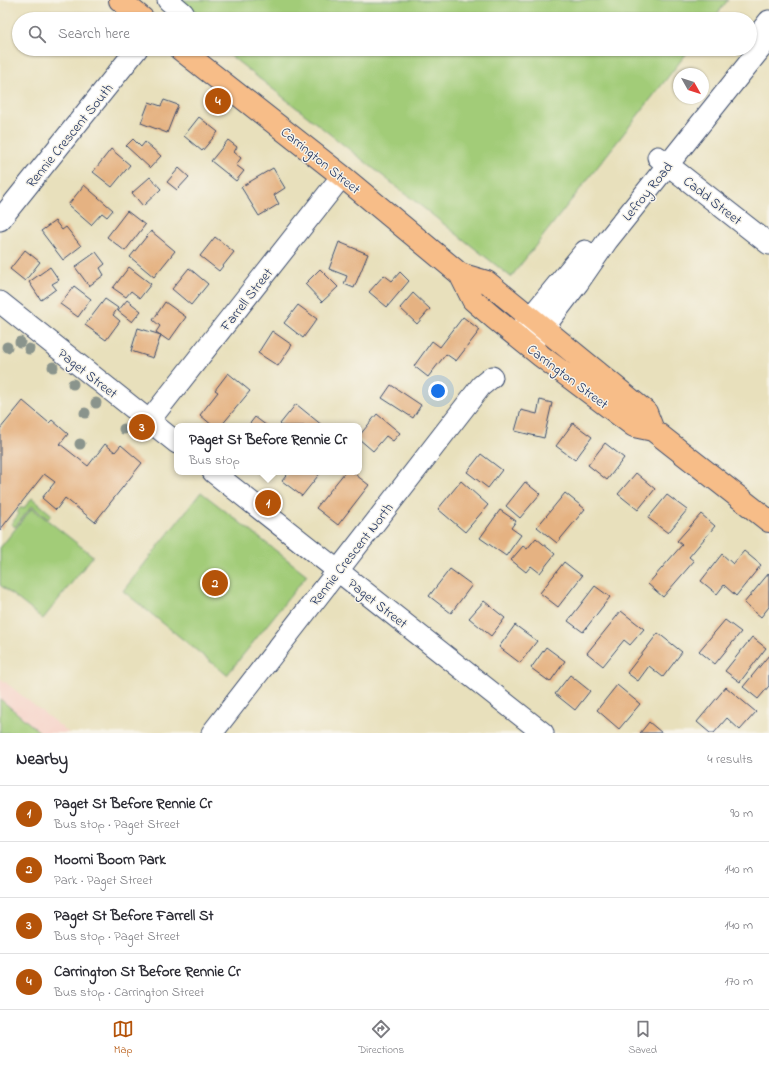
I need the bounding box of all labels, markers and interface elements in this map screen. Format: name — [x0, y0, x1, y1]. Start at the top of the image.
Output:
search box — [12, 12, 757, 56]
icon: search — [26, 23, 48, 45]
text: Search here — [58, 23, 130, 45]
north arrow — [673, 68, 709, 104]
street label: Rennie Crescent South — [22, 79, 119, 193]
pin: 4 — [205, 86, 231, 116]
street label: Carrington Street — [275, 122, 365, 201]
street label: Lefroy Road — [618, 158, 679, 227]
street label: Cadd Street — [678, 171, 746, 231]
street label: Farrell Street — [215, 264, 279, 337]
street label: Carrington Street — [521, 340, 613, 416]
street label: Paget Street — [52, 344, 122, 405]
your location — [428, 381, 448, 401]
pin: 3 — [129, 412, 155, 442]
popup — [174, 423, 362, 475]
text: Paget St Before Rennie Cr — [189, 429, 347, 451]
text: Bus stop — [189, 451, 240, 470]
pin: 1 — [255, 488, 281, 518]
street label: Rennie Crescent North — [305, 499, 399, 611]
pin: 2 — [202, 568, 228, 598]
street label: Paget Street — [342, 574, 412, 635]
text: Nearby — [16, 747, 68, 772]
text: 4 results — [707, 750, 753, 769]
text: Paget St Before Rennie Cr — [54, 793, 212, 815]
text: 1 — [27, 804, 31, 823]
text: 90 m — [730, 804, 753, 823]
text: Bus stop · Paget Street — [54, 815, 180, 834]
text: Moorni Boorn Park — [54, 849, 166, 871]
text: 2 — [26, 860, 32, 879]
text: 140 m — [725, 860, 753, 879]
text: Park · Paget Street — [54, 871, 153, 890]
text: Paget St Before Farrell St — [54, 905, 214, 927]
text: 3 — [26, 916, 32, 935]
text: 140 m — [725, 916, 753, 935]
text: Bus stop · Paget Street — [54, 927, 180, 946]
text: Carrington St Before Rennie Cr — [54, 961, 241, 983]
text: 4 — [26, 972, 32, 991]
text: 170 m — [725, 972, 753, 991]
text: Bus stop · Carrington Street — [54, 983, 204, 1002]
tab: Map — [112, 1018, 134, 1058]
tab: Directions — [358, 1018, 404, 1058]
tab: Saved — [628, 1018, 657, 1058]

